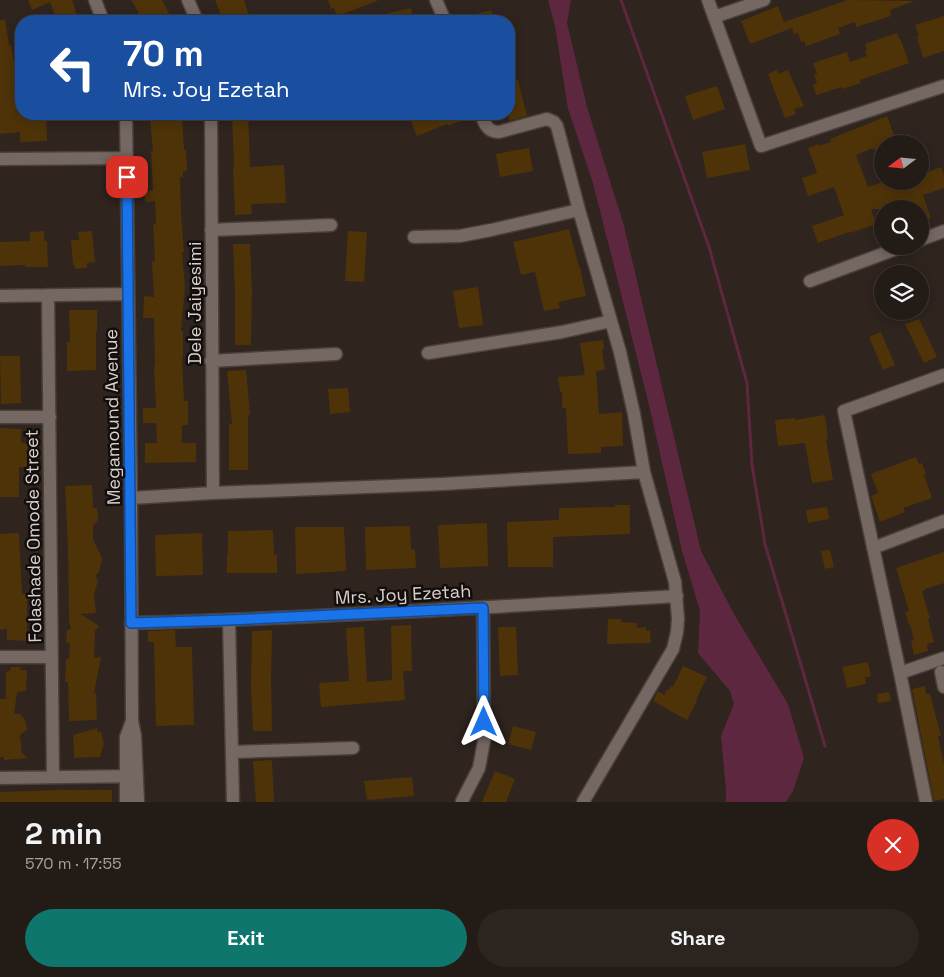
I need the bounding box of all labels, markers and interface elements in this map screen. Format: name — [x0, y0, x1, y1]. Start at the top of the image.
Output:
text: 70 m — [123, 32, 204, 76]
icon: left — [40, 35, 105, 100]
text: Mrs. Joy Ezetah — [123, 75, 290, 103]
north arrow — [874, 135, 929, 190]
map controls — [874, 135, 929, 320]
pin — [106, 156, 148, 198]
icon: arrive — [113, 163, 141, 191]
button: search — [874, 200, 929, 255]
street label: Dele Jaiyesimi — [183, 242, 206, 364]
button: layers — [874, 265, 929, 320]
street label: Megamound Avenue — [99, 329, 125, 505]
street label: Folashade Omode Street — [20, 429, 46, 643]
street label: Mrs. Joy Ezetah — [334, 579, 472, 609]
position arrow — [457, 695, 509, 747]
text: 2 min — [25, 814, 103, 853]
button: close — [867, 819, 919, 871]
text: 570 m · 17:55 — [25, 853, 122, 874]
button: Exit — [25, 909, 467, 967]
button: Share — [477, 909, 919, 967]

